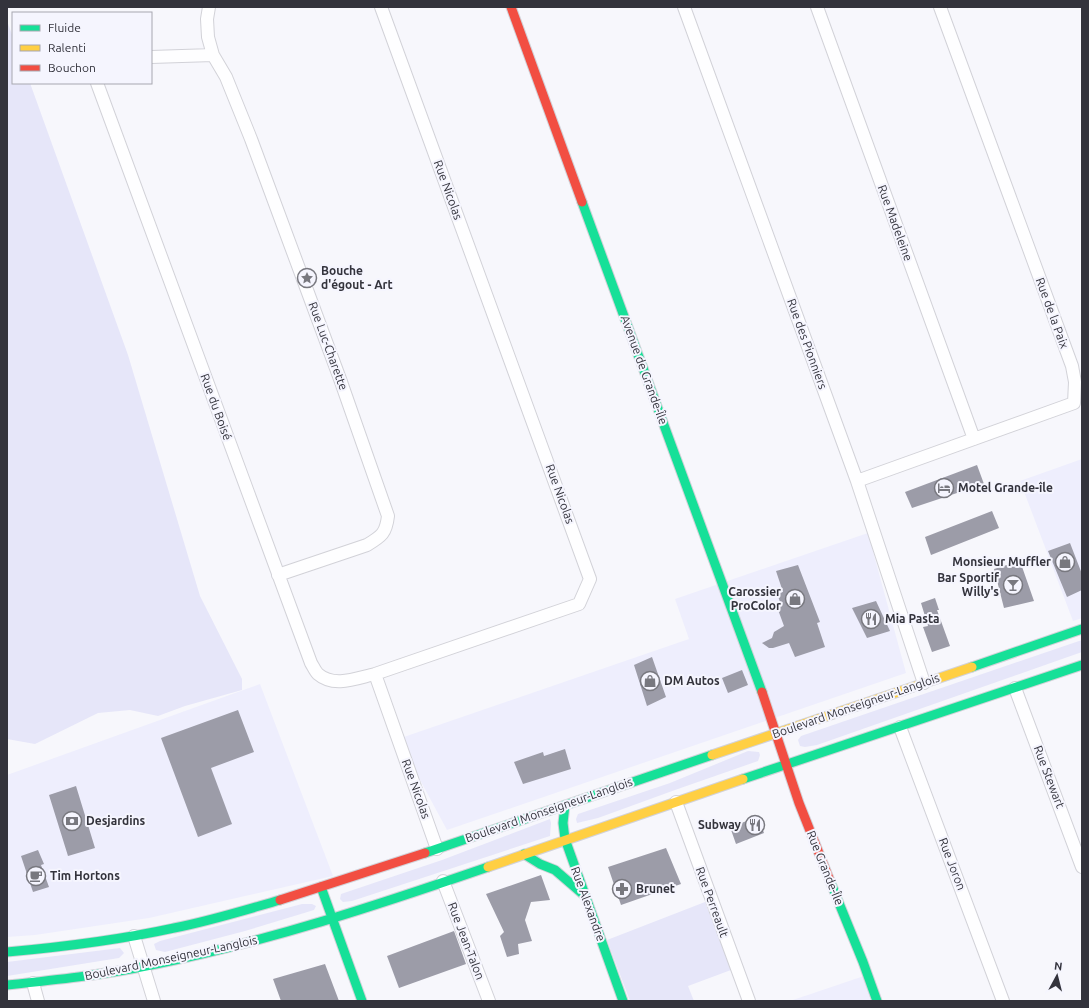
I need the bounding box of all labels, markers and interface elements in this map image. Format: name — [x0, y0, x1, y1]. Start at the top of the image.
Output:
legend — [12, 12, 152, 84]
text: Fluide — [48, 21, 81, 34]
text: Ralenti — [48, 41, 86, 54]
text: Bouchon — [48, 61, 96, 74]
street label: Rue Nicolas — [432, 158, 465, 221]
street label: Rue Madeleine — [876, 183, 915, 263]
place label: Bouche d'égout - Art — [321, 264, 393, 291]
place icon: Bouche d'égout - Art — [296, 267, 318, 289]
street label: Rue de la Paix — [1034, 276, 1071, 350]
street label: Rue des Pionniers — [785, 297, 830, 391]
street label: Rue Luc-Charette — [306, 300, 350, 392]
street label: Avenue de Grande-Île — [619, 314, 670, 426]
street label: Rue du Boisé — [198, 372, 235, 442]
street label: Rue Nicolas — [544, 462, 577, 525]
hotel icon: Motel Grande-île — [933, 477, 955, 499]
place label: Motel Grande-île — [958, 481, 1053, 494]
shop icon: Monsieur Muffler — [1054, 551, 1076, 573]
place label: Monsieur Muffler — [952, 555, 1051, 568]
place label: Bar Sportif Willy's — [937, 571, 1000, 598]
bar icon: Bar Sportif Willy's — [1002, 574, 1024, 596]
place label: Carossier ProColor — [728, 585, 781, 612]
shop icon: Carossier ProColor — [784, 588, 806, 610]
restaurant icon: Mia Pasta — [860, 608, 882, 630]
place label: Mia Pasta — [885, 612, 939, 625]
shop icon: DM Autos — [639, 670, 661, 692]
street label: Boulevard Monseigneur-Langlois — [771, 671, 941, 740]
place label: DM Autos — [664, 674, 720, 687]
street label: Rue Stewart — [1032, 744, 1067, 810]
street label: Rue Nicolas — [400, 757, 433, 820]
street label: Boulevard Monseigneur-Langlois — [464, 775, 634, 844]
bank icon: Desjardins — [61, 810, 83, 832]
place label: Desjardins — [86, 814, 146, 827]
restaurant icon: Subway — [744, 814, 766, 836]
place label: Subway — [698, 818, 742, 831]
street label: Rue Grande-Île — [805, 829, 846, 907]
street label: Rue Joron — [937, 836, 968, 892]
cafe icon: Tim Hortons — [25, 865, 47, 887]
street label: Rue Alexandre — [569, 865, 608, 943]
street label: Rue Perreault — [694, 865, 731, 939]
place label: Tim Hortons — [50, 869, 120, 882]
pharmacy icon: Brunet — [611, 878, 633, 900]
place label: Brunet — [636, 882, 675, 895]
street label: Rue Jean-Talon — [446, 900, 487, 981]
street label: Boulevard Monseigneur-Langlois — [83, 933, 258, 982]
north arrow — [1037, 956, 1077, 996]
text: N — [1053, 960, 1063, 973]

